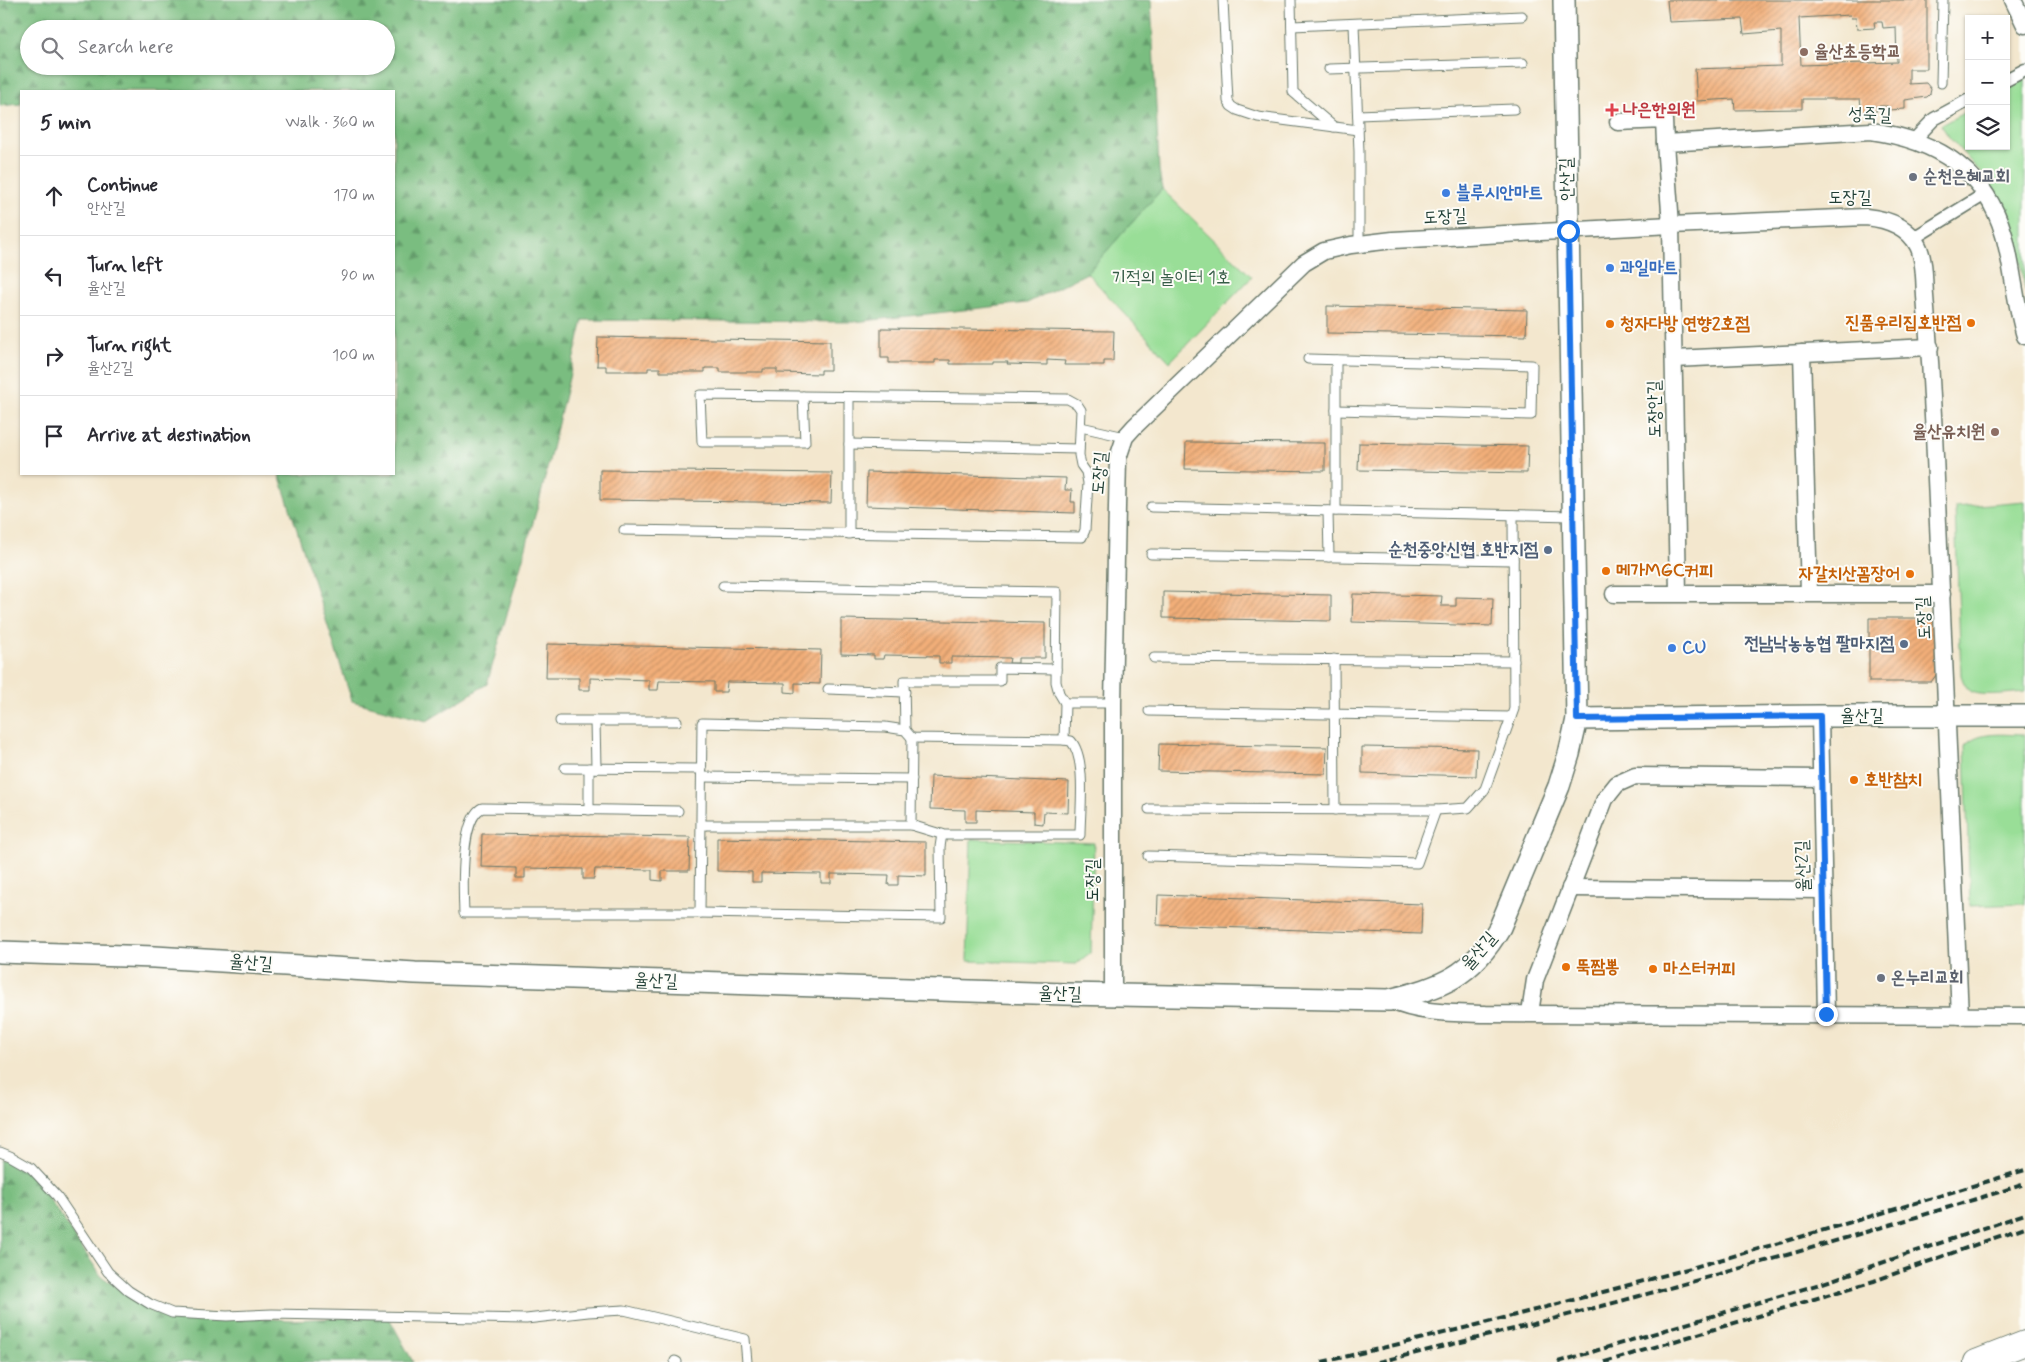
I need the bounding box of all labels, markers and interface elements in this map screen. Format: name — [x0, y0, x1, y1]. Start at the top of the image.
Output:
map controls — [1965, 15, 2010, 150]
button: + — [1965, 15, 2010, 60]
search box — [20, 20, 395, 75]
icon: search — [38, 34, 66, 62]
text: Search here — [78, 35, 174, 60]
place label: 율산초등학교 — [1814, 40, 1901, 64]
marker: 율산초등학교 — [1798, 46, 1810, 58]
button: − — [1965, 60, 2010, 105]
place label: 나은한의원 — [1623, 98, 1695, 122]
street label: 성죽길 — [1848, 102, 1893, 128]
marker: 나은한의원 — [1605, 103, 1619, 117]
button: layers — [1965, 105, 2010, 150]
text: 5 min — [40, 109, 92, 137]
text: Walk · 360 m — [285, 112, 375, 133]
street label: 안산길 — [1555, 157, 1579, 201]
place label: 순천은혜교회 — [1923, 165, 2010, 189]
marker: 순천은혜교회 — [1907, 171, 1919, 183]
text: Continue — [87, 173, 158, 198]
place label: 블루시안마트 — [1456, 181, 1543, 205]
icon: ahead — [40, 182, 68, 210]
text: 170 m — [333, 185, 375, 206]
street label: 도장길 — [1828, 186, 1872, 210]
marker: 블루시안마트 — [1440, 187, 1452, 199]
text: 안산길 — [87, 198, 126, 219]
street label: 도장길 — [1423, 204, 1468, 230]
route start — [1557, 220, 1580, 243]
text: Turn left — [87, 253, 163, 278]
place label: 과일마트 — [1620, 256, 1678, 280]
icon: left — [40, 262, 68, 290]
marker: 과일마트 — [1604, 262, 1616, 274]
text: 90 m — [341, 265, 375, 286]
park label: 기적의 놀이터 1호 — [1111, 266, 1231, 290]
text: 율산길 — [87, 278, 126, 299]
place label: 진품우리집호반점 — [1845, 311, 1962, 335]
place label: 청자다방 연향2호점 — [1620, 312, 1750, 336]
marker: 진품우리집호반점 — [1965, 317, 1977, 329]
marker: 청자다방 연향2호점 — [1604, 318, 1616, 330]
text: Turn right — [87, 333, 171, 358]
icon: right — [40, 342, 68, 370]
text: 100 m — [332, 345, 375, 366]
text: 율산2길 — [87, 358, 133, 379]
street label: 도장안길 — [1642, 379, 1668, 438]
place label: 율산유치원 — [1913, 420, 1985, 444]
icon: arrive — [40, 422, 68, 450]
text: Arrive at destination — [87, 423, 251, 448]
marker: 율산유치원 — [1989, 426, 2001, 438]
street label: 도장길 — [1086, 450, 1114, 496]
place label: 순천중앙신협 호반지점 — [1388, 538, 1539, 562]
marker: 순천중앙신협 호반지점 — [1542, 544, 1554, 556]
place label: 메가MGC커피 — [1616, 559, 1713, 583]
place label: 자갈치산꼼장어 — [1799, 562, 1900, 586]
marker: 메가MGC커피 — [1600, 565, 1612, 577]
marker: 자갈치산꼼장어 — [1904, 568, 1916, 580]
street label: 도장길 — [1911, 595, 1937, 640]
place label: 전남낙농농협 팔마지점 — [1744, 632, 1895, 656]
place label: CU — [1682, 636, 1707, 660]
marker: 전남낙농농협 팔마지점 — [1898, 638, 1910, 650]
marker: CU — [1666, 642, 1678, 654]
street label: 율산길 — [1840, 704, 1884, 728]
place label: 호반참치 — [1864, 768, 1922, 792]
marker: 호반참치 — [1848, 774, 1860, 786]
street label: 율산2길 — [1790, 839, 1816, 893]
street label: 도장길 — [1081, 858, 1105, 902]
street label: 율산길 — [1456, 926, 1503, 975]
street label: 율산길 — [228, 950, 274, 977]
place label: 뚝짬뽕 — [1576, 955, 1619, 979]
place label: 마스터커피 — [1663, 957, 1735, 981]
marker: 뚝짬뽕 — [1560, 961, 1572, 973]
marker: 마스터커피 — [1647, 963, 1659, 975]
place label: 온누리교회 — [1891, 966, 1963, 990]
street label: 율산길 — [634, 968, 679, 994]
marker: 온누리교회 — [1875, 972, 1887, 984]
street label: 율산길 — [1038, 982, 1082, 1006]
route end — [1815, 1003, 1838, 1026]

